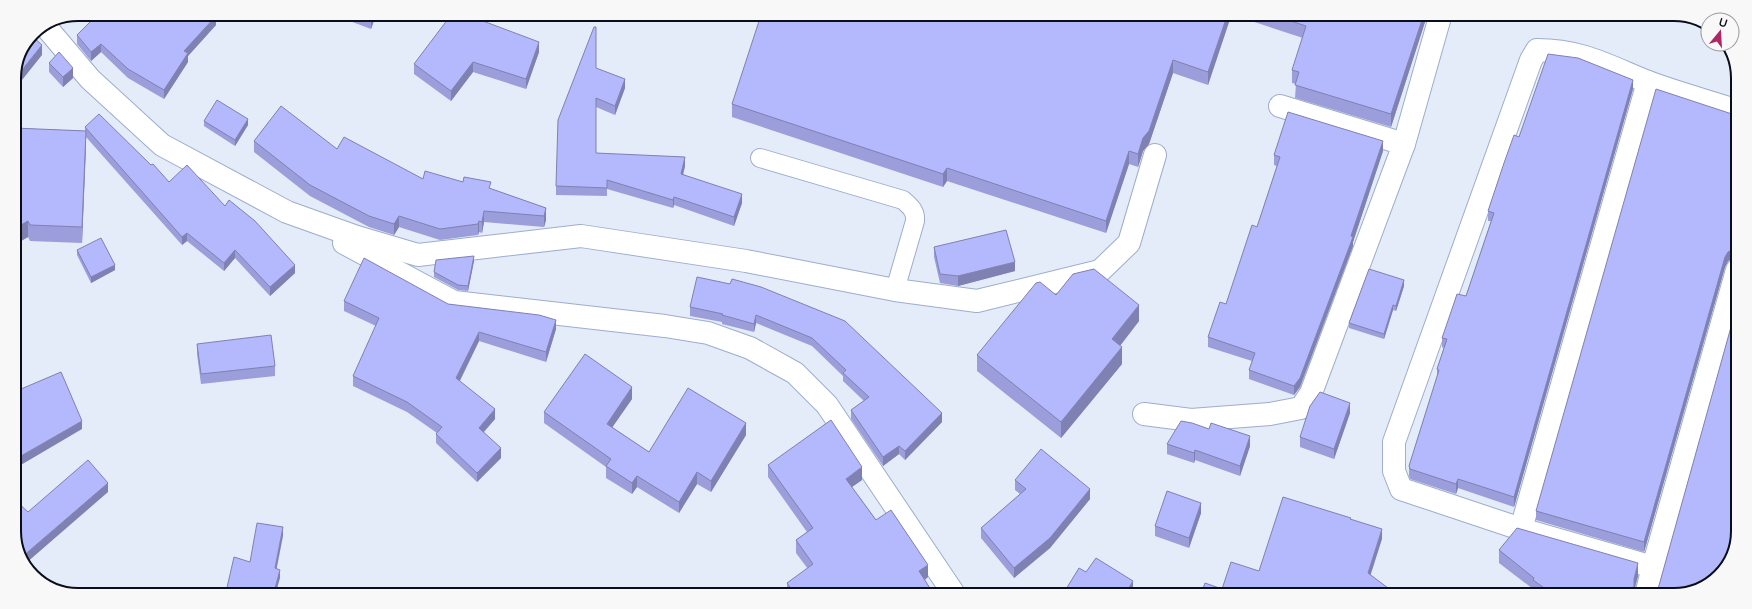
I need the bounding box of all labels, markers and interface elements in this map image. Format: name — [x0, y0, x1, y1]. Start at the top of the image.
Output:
north arrow — [1700, 12, 1740, 52]
text: U — [1717, 15, 1729, 30]

